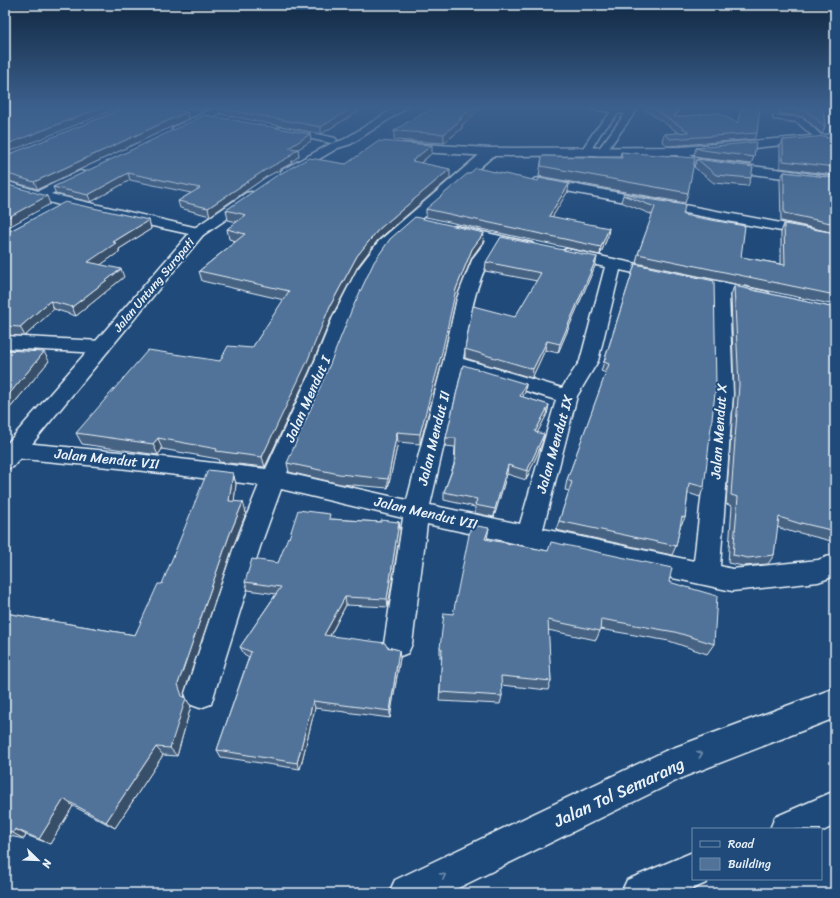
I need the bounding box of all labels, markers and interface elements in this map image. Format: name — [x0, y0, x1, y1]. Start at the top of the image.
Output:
street label: Jalan Untung Suropati — [107, 232, 201, 338]
street label: Jalan Mendut I — [277, 350, 339, 447]
street label: Jalan Mendut X — [703, 382, 735, 481]
street label: Jalan Mendut II — [410, 387, 458, 489]
street label: Jalan Mendut IX — [529, 392, 581, 497]
street label: Jalan Mendut VII — [53, 441, 161, 477]
street label: Jalan Mendut VII — [371, 489, 481, 537]
street label: Jalan Tol Semarang — [548, 748, 690, 836]
one-way arrow — [696, 751, 703, 759]
legend — [692, 828, 822, 880]
text: Road — [728, 833, 755, 855]
north arrow — [18, 840, 58, 880]
text: Building — [728, 853, 771, 875]
text: N — [36, 856, 57, 871]
one-way arrow — [439, 873, 446, 881]

